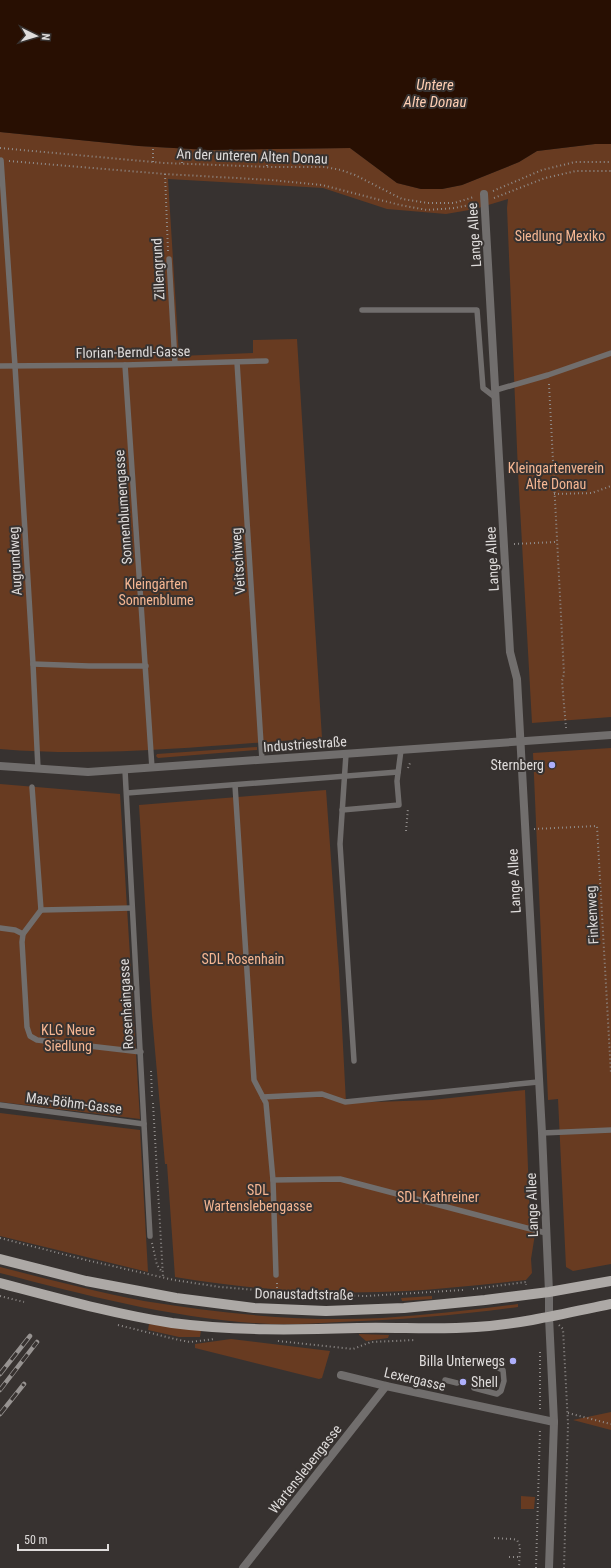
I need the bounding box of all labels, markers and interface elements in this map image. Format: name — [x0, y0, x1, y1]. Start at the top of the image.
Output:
north arrow — [16, 16, 56, 56]
text: N — [39, 33, 52, 41]
water label: Untere Alte Donau — [403, 76, 466, 111]
street label: An der unteren Alten Donau — [176, 145, 328, 167]
street label: Lange Allee — [464, 202, 484, 268]
park label: Siedlung Mexiko — [515, 228, 605, 244]
street label: Zillengrund — [148, 238, 168, 300]
street label: Florian-Berndl-Gasse — [76, 343, 191, 361]
street label: Sonnenblumengasse — [111, 449, 135, 565]
park label: Kleingartenverein Alte Donau — [508, 460, 604, 492]
street label: Augrundweg — [5, 526, 25, 596]
street label: Lange Allee — [482, 526, 502, 592]
street label: Veitschiweg — [228, 527, 248, 595]
park label: Kleingärten Sonnenblume — [118, 576, 194, 608]
street label: Industriestraße — [263, 733, 348, 755]
place label: Sternberg — [490, 757, 544, 773]
marker: Sternberg — [547, 760, 557, 770]
street label: Lange Allee — [504, 848, 524, 914]
street label: Finkenweg — [582, 885, 602, 945]
park label: SDL Rosenhain — [202, 951, 284, 967]
street label: Rosenhaingasse — [116, 958, 136, 1050]
park label: KLG Neue Siedlung — [41, 1022, 95, 1054]
street label: Max-Böhm-Gasse — [25, 1089, 123, 1117]
street label: Lange Allee — [523, 1172, 541, 1237]
park label: SDL Wartenslebengasse — [204, 1182, 313, 1214]
park label: SDL Kathreiner — [397, 1189, 479, 1205]
street label: Donaustadtstraße — [255, 1285, 354, 1303]
place label: Billa Unterwegs — [419, 1353, 505, 1369]
marker: Billa Unterwegs — [508, 1356, 518, 1366]
street label: Lexergasse — [383, 1364, 448, 1394]
place label: Shell — [471, 1374, 498, 1390]
marker: Shell — [458, 1377, 468, 1387]
street label: Wartenslebengasse — [265, 1421, 345, 1517]
scale bar — [18, 1526, 108, 1552]
text: 50 m — [24, 1533, 48, 1547]

